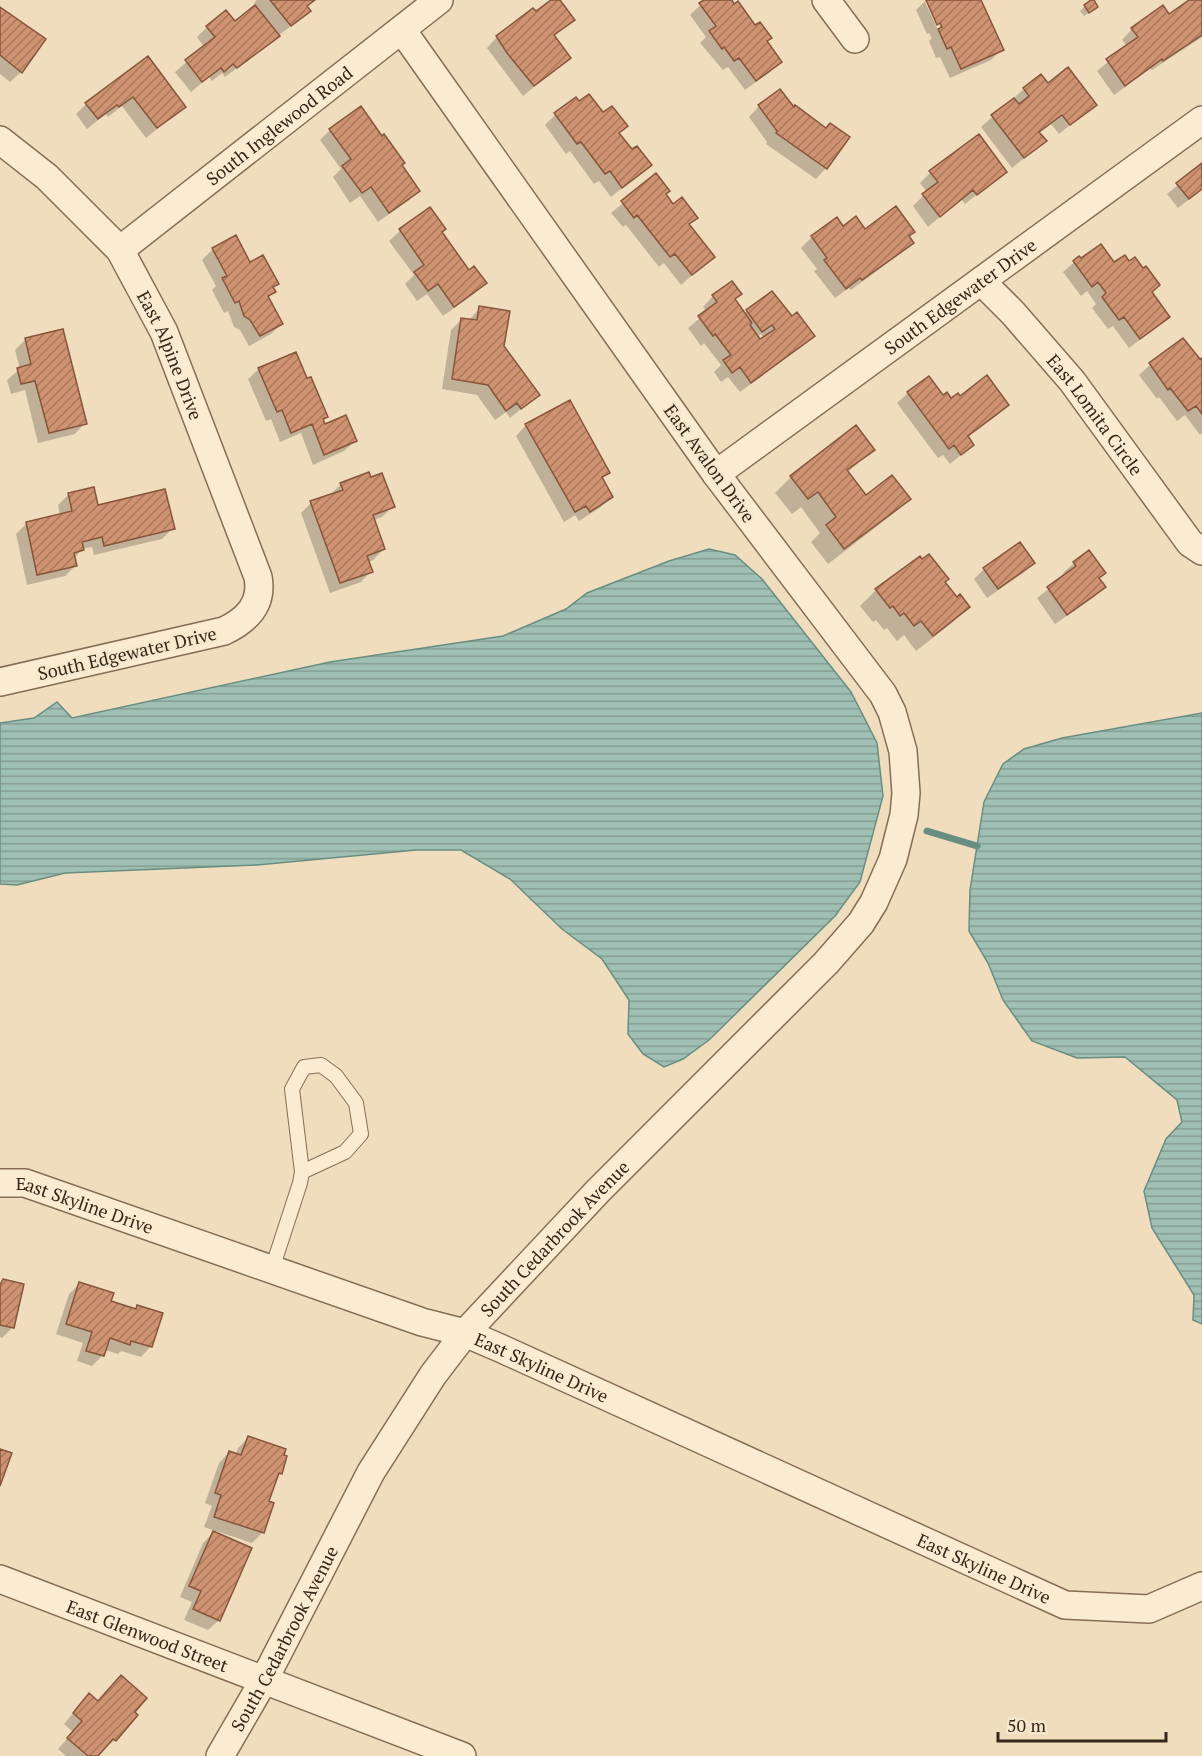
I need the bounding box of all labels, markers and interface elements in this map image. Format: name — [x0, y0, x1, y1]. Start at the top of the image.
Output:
street label: South Inglewood Road — [201, 60, 357, 190]
street label: South Edgewater Drive — [879, 233, 1041, 360]
street label: East Alpine Drive — [132, 286, 209, 423]
street label: East Lomita Circle — [1042, 349, 1149, 480]
street label: East Avalon Drive — [659, 399, 761, 527]
street label: South Edgewater Drive — [35, 621, 219, 685]
street label: South Cedarbrook Avenue — [475, 1155, 634, 1322]
street label: East Skyline Drive — [16, 1171, 157, 1239]
street label: East Skyline Drive — [471, 1327, 612, 1408]
street label: East Skyline Drive — [913, 1527, 1055, 1609]
street label: South Cedarbrook Avenue — [225, 1541, 343, 1736]
street label: East Glenwood Street — [63, 1594, 232, 1677]
scale bar — [998, 1705, 1166, 1743]
text: 50 m — [1007, 1713, 1047, 1737]

